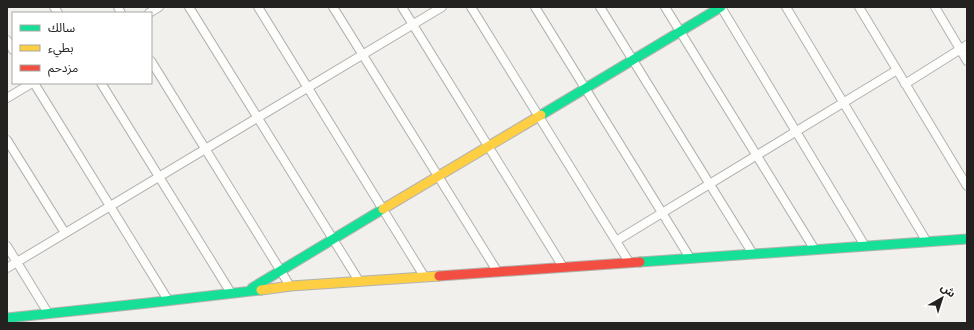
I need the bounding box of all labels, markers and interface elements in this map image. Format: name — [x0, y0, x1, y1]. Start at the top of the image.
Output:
legend — [12, 12, 152, 84]
text: سالك — [48, 20, 75, 35]
text: بطيء — [48, 40, 74, 58]
text: مزدحم — [48, 60, 78, 77]
north arrow — [922, 278, 962, 318]
text: ش — [938, 280, 959, 300]

